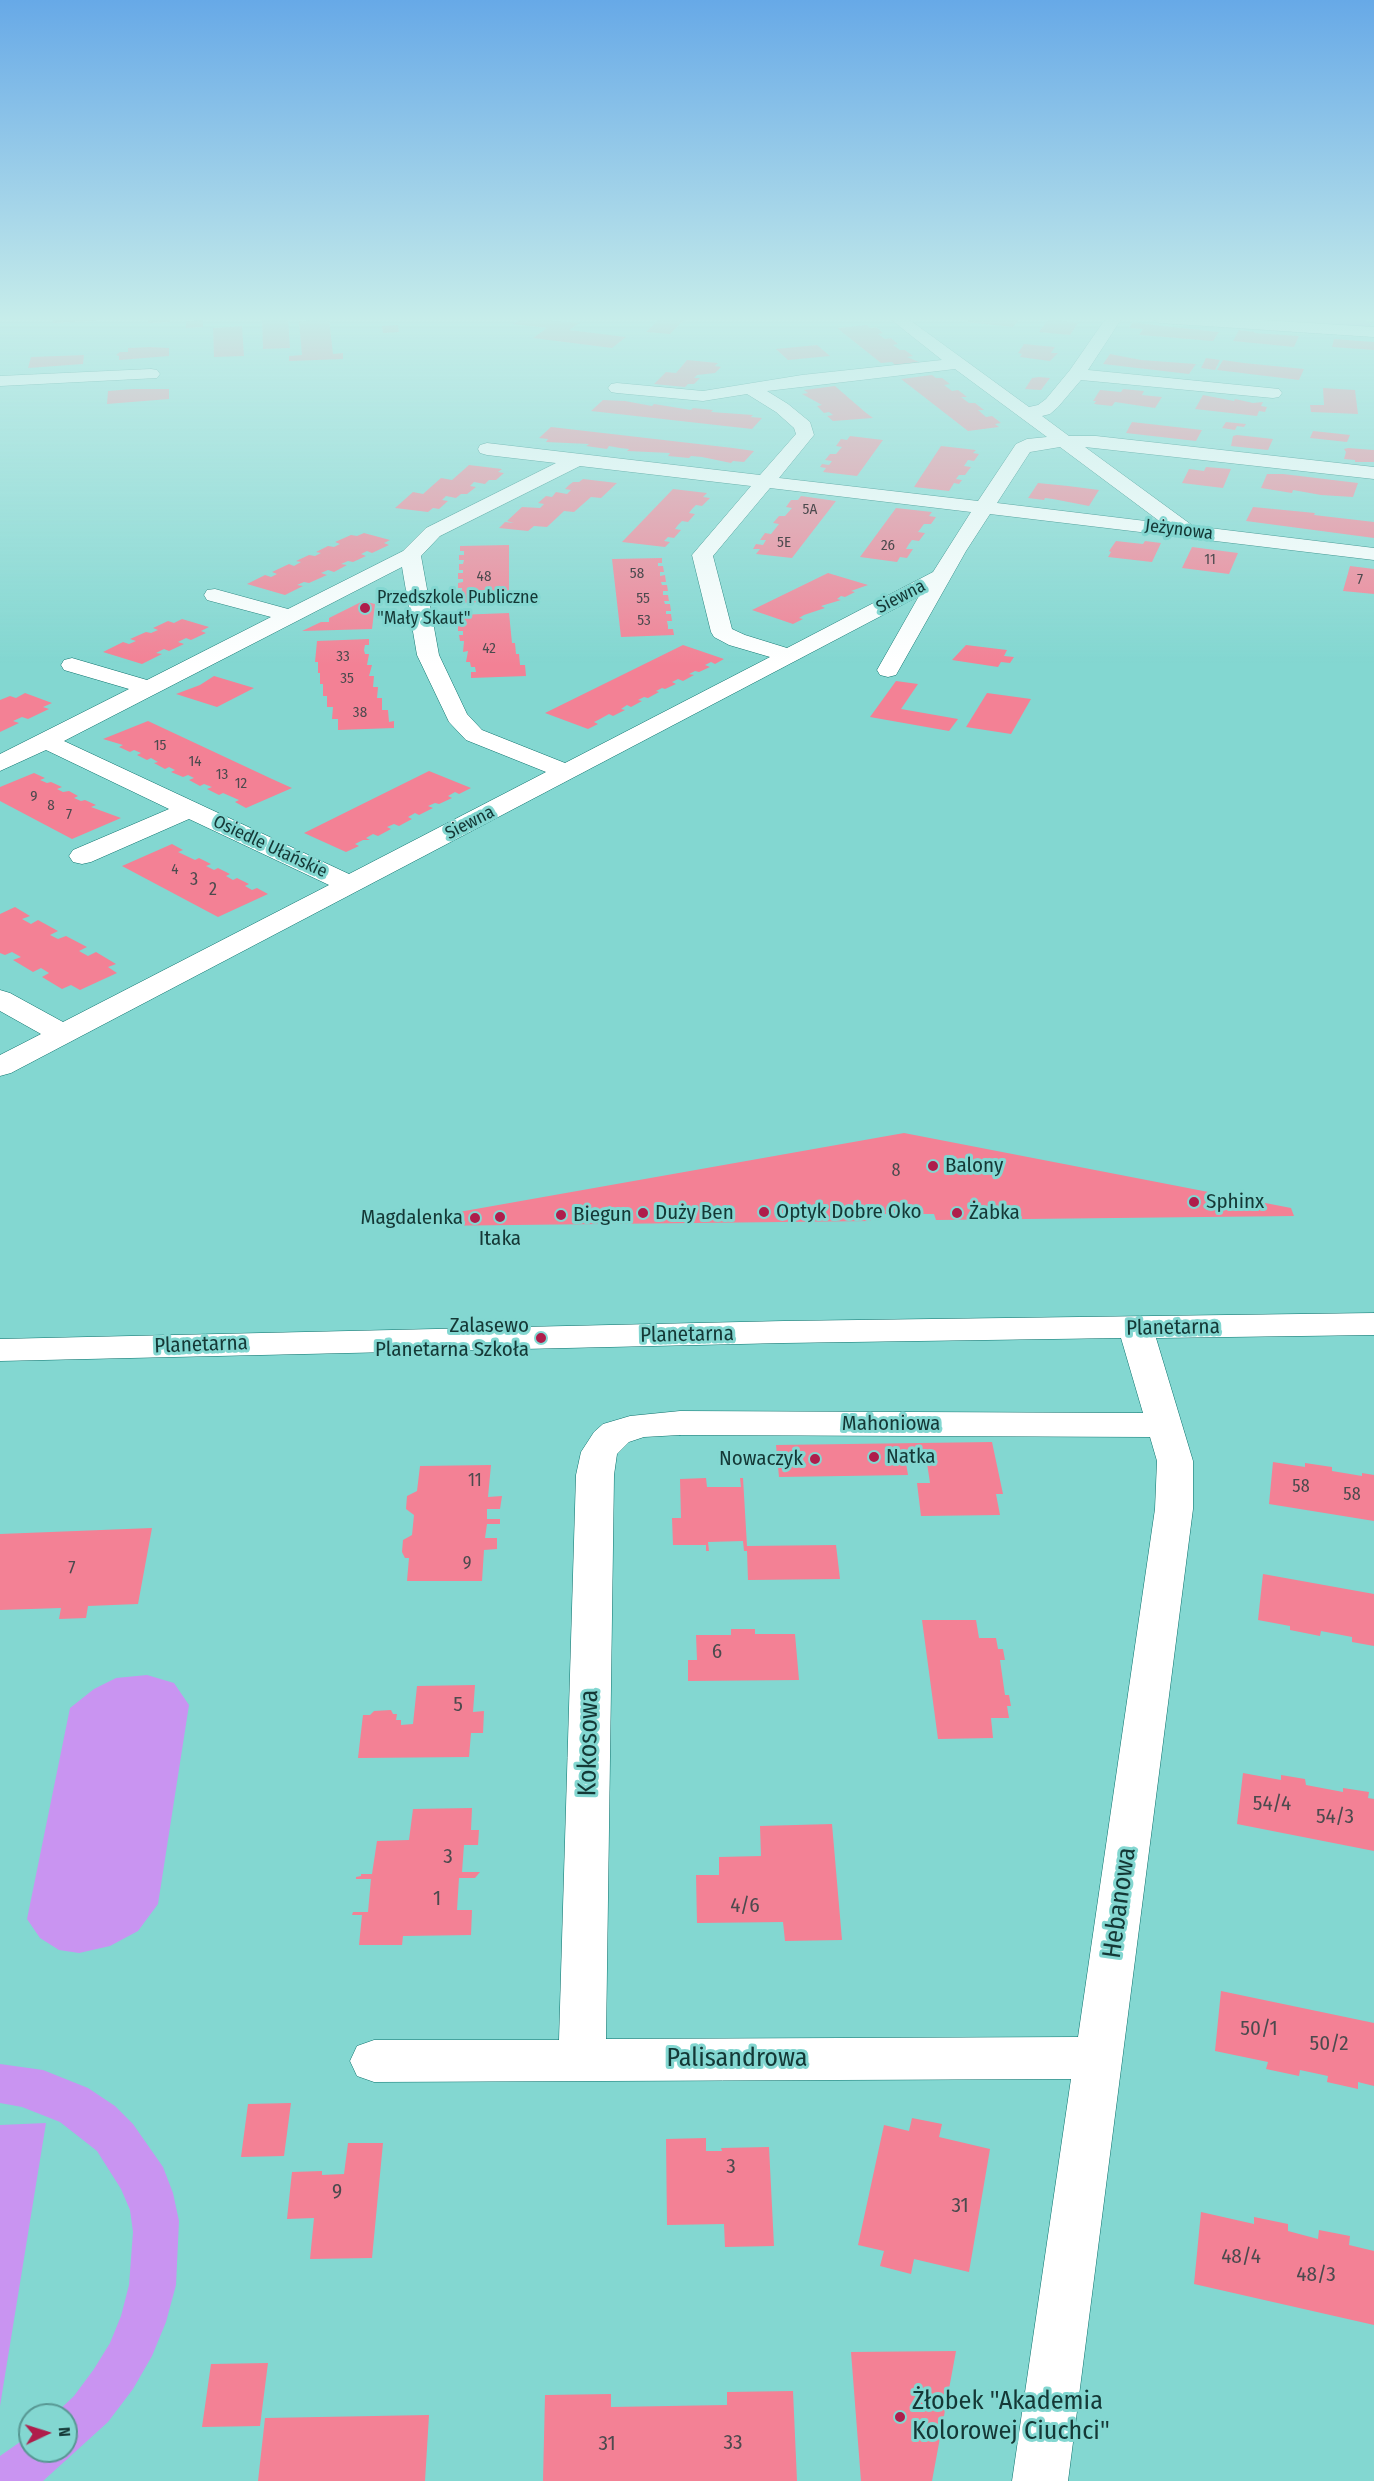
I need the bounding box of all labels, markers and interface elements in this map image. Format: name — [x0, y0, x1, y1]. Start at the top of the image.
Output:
house number: 5A — [803, 501, 817, 519]
street label: Jeżynowa — [1144, 515, 1214, 545]
house number: 5E — [777, 534, 791, 552]
house number: 26 — [881, 537, 895, 555]
house number: 11 — [1204, 551, 1216, 569]
house number: 58 — [630, 565, 644, 583]
house number: 48 — [477, 568, 491, 586]
house number: 7 — [1357, 571, 1363, 589]
street label: Siewna — [873, 575, 929, 619]
place label: Przedszkole Publiczne "Mały Skaut" — [377, 587, 538, 630]
house number: 55 — [636, 590, 650, 608]
marker: Przedszkole Publiczne "Mały Skaut" — [358, 601, 372, 615]
house number: 53 — [637, 612, 651, 630]
house number: 42 — [482, 640, 496, 658]
house number: 33 — [336, 648, 350, 666]
house number: 35 — [340, 670, 354, 688]
house number: 38 — [353, 704, 367, 722]
house number: 15 — [154, 737, 166, 755]
house number: 14 — [188, 753, 202, 771]
house number: 13 — [216, 766, 228, 784]
house number: 12 — [235, 775, 247, 793]
house number: 9 — [30, 788, 38, 806]
house number: 8 — [47, 797, 55, 815]
street label: Siewna — [442, 801, 498, 845]
house number: 7 — [66, 806, 72, 824]
street label: Osiedle Ułańskie — [210, 811, 330, 883]
house number: 4 — [171, 861, 179, 879]
house number: 3 — [190, 869, 198, 891]
house number: 2 — [209, 879, 217, 901]
place label: Balony — [945, 1153, 1003, 1179]
marker: Balony — [926, 1159, 940, 1173]
house number: 8 — [892, 1160, 900, 1182]
place label: Sphinx — [1206, 1189, 1264, 1215]
marker: Sphinx — [1187, 1195, 1201, 1209]
place label: Optyk Dobre Oko — [776, 1199, 922, 1225]
place label: Duży Ben — [655, 1200, 734, 1226]
place label: Żabka — [969, 1200, 1020, 1226]
place label: Biegun — [573, 1202, 632, 1228]
place label: Magdalenka — [360, 1205, 463, 1231]
marker: Optyk Dobre Oko — [757, 1205, 771, 1219]
marker: Duży Ben — [636, 1206, 650, 1220]
marker: Żabka — [950, 1206, 964, 1220]
marker: Biegun — [554, 1208, 568, 1222]
marker: Itaka — [493, 1210, 507, 1224]
marker: Magdalenka — [468, 1211, 482, 1225]
place label: Itaka — [479, 1226, 521, 1252]
place label: Zalasewo Planetarna Szkoła — [375, 1313, 529, 1363]
street label: Planetarna — [1126, 1315, 1220, 1341]
street label: Planetarna — [640, 1322, 734, 1348]
street label: Planetarna — [154, 1331, 248, 1359]
marker: Zalasewo Planetarna Szkoła — [534, 1331, 548, 1345]
street label: Mahoniowa — [842, 1411, 940, 1437]
place label: Natka — [886, 1444, 936, 1470]
place label: Nowaczyk — [719, 1446, 803, 1472]
marker: Natka — [867, 1450, 881, 1464]
marker: Nowaczyk — [808, 1452, 822, 1466]
house number: 11 — [468, 1470, 482, 1492]
house number: 58 — [1292, 1476, 1310, 1498]
house number: 58 — [1343, 1484, 1361, 1506]
house number: 9 — [463, 1553, 471, 1575]
house number: 7 — [68, 1558, 76, 1580]
house number: 6 — [712, 1639, 722, 1665]
street label: Kokosowa — [572, 1689, 606, 1797]
house number: 5 — [453, 1692, 463, 1718]
house number: 54/4 — [1253, 1791, 1291, 1817]
house number: 54/3 — [1316, 1804, 1354, 1830]
house number: 3 — [443, 1844, 453, 1870]
street label: Hebanowa — [1097, 1845, 1143, 1961]
house number: 1 — [433, 1886, 441, 1912]
house number: 4/6 — [730, 1893, 760, 1919]
house number: 50/1 — [1240, 2016, 1278, 2042]
house number: 50/2 — [1310, 2031, 1348, 2057]
street label: Palisandrowa — [667, 2043, 807, 2075]
house number: 3 — [726, 2154, 736, 2180]
house number: 9 — [332, 2179, 342, 2205]
house number: 31 — [951, 2193, 969, 2219]
house number: 48/4 — [1221, 2244, 1261, 2270]
house number: 48/3 — [1296, 2262, 1336, 2288]
place label: Żłobek "Akademia Kolorowej Ciuchci" — [912, 2386, 1110, 2448]
north arrow — [18, 2403, 78, 2463]
marker: Żłobek "Akademia Kolorowej Ciuchci" — [893, 2410, 907, 2424]
text: N — [55, 2426, 74, 2437]
house number: 33 — [724, 2430, 742, 2456]
house number: 31 — [598, 2431, 616, 2457]

